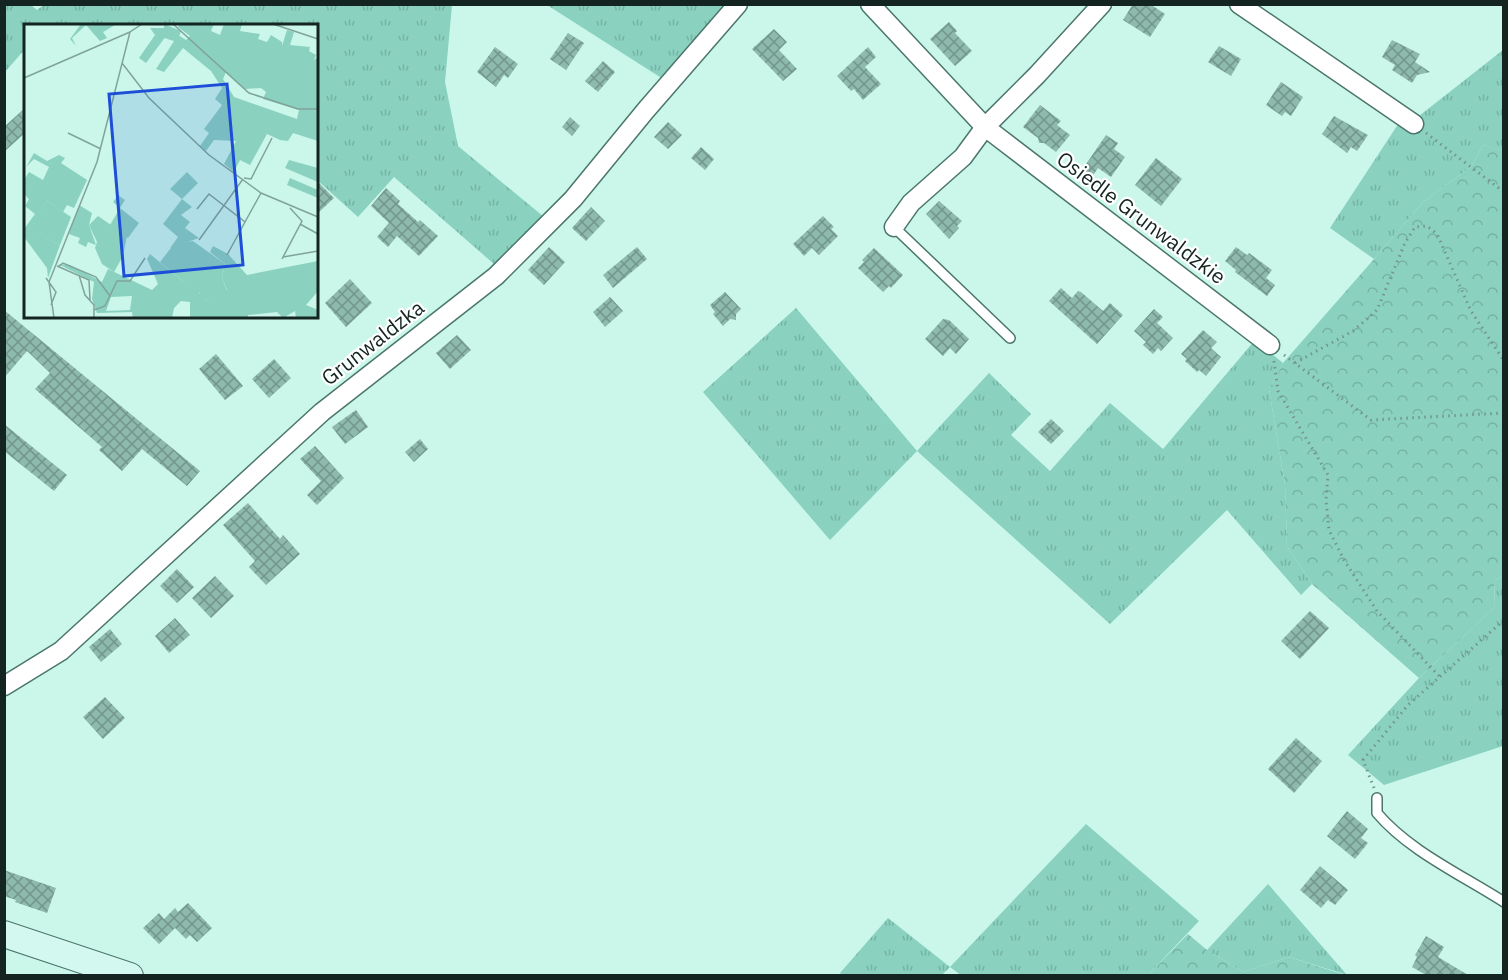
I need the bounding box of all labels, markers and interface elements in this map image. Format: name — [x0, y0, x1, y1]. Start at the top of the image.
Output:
inset map — [24, 24, 318, 318]
street label: Osiedle Grunwaldzkie — [1051, 144, 1232, 290]
street label: Grunwaldzka — [315, 293, 429, 391]

